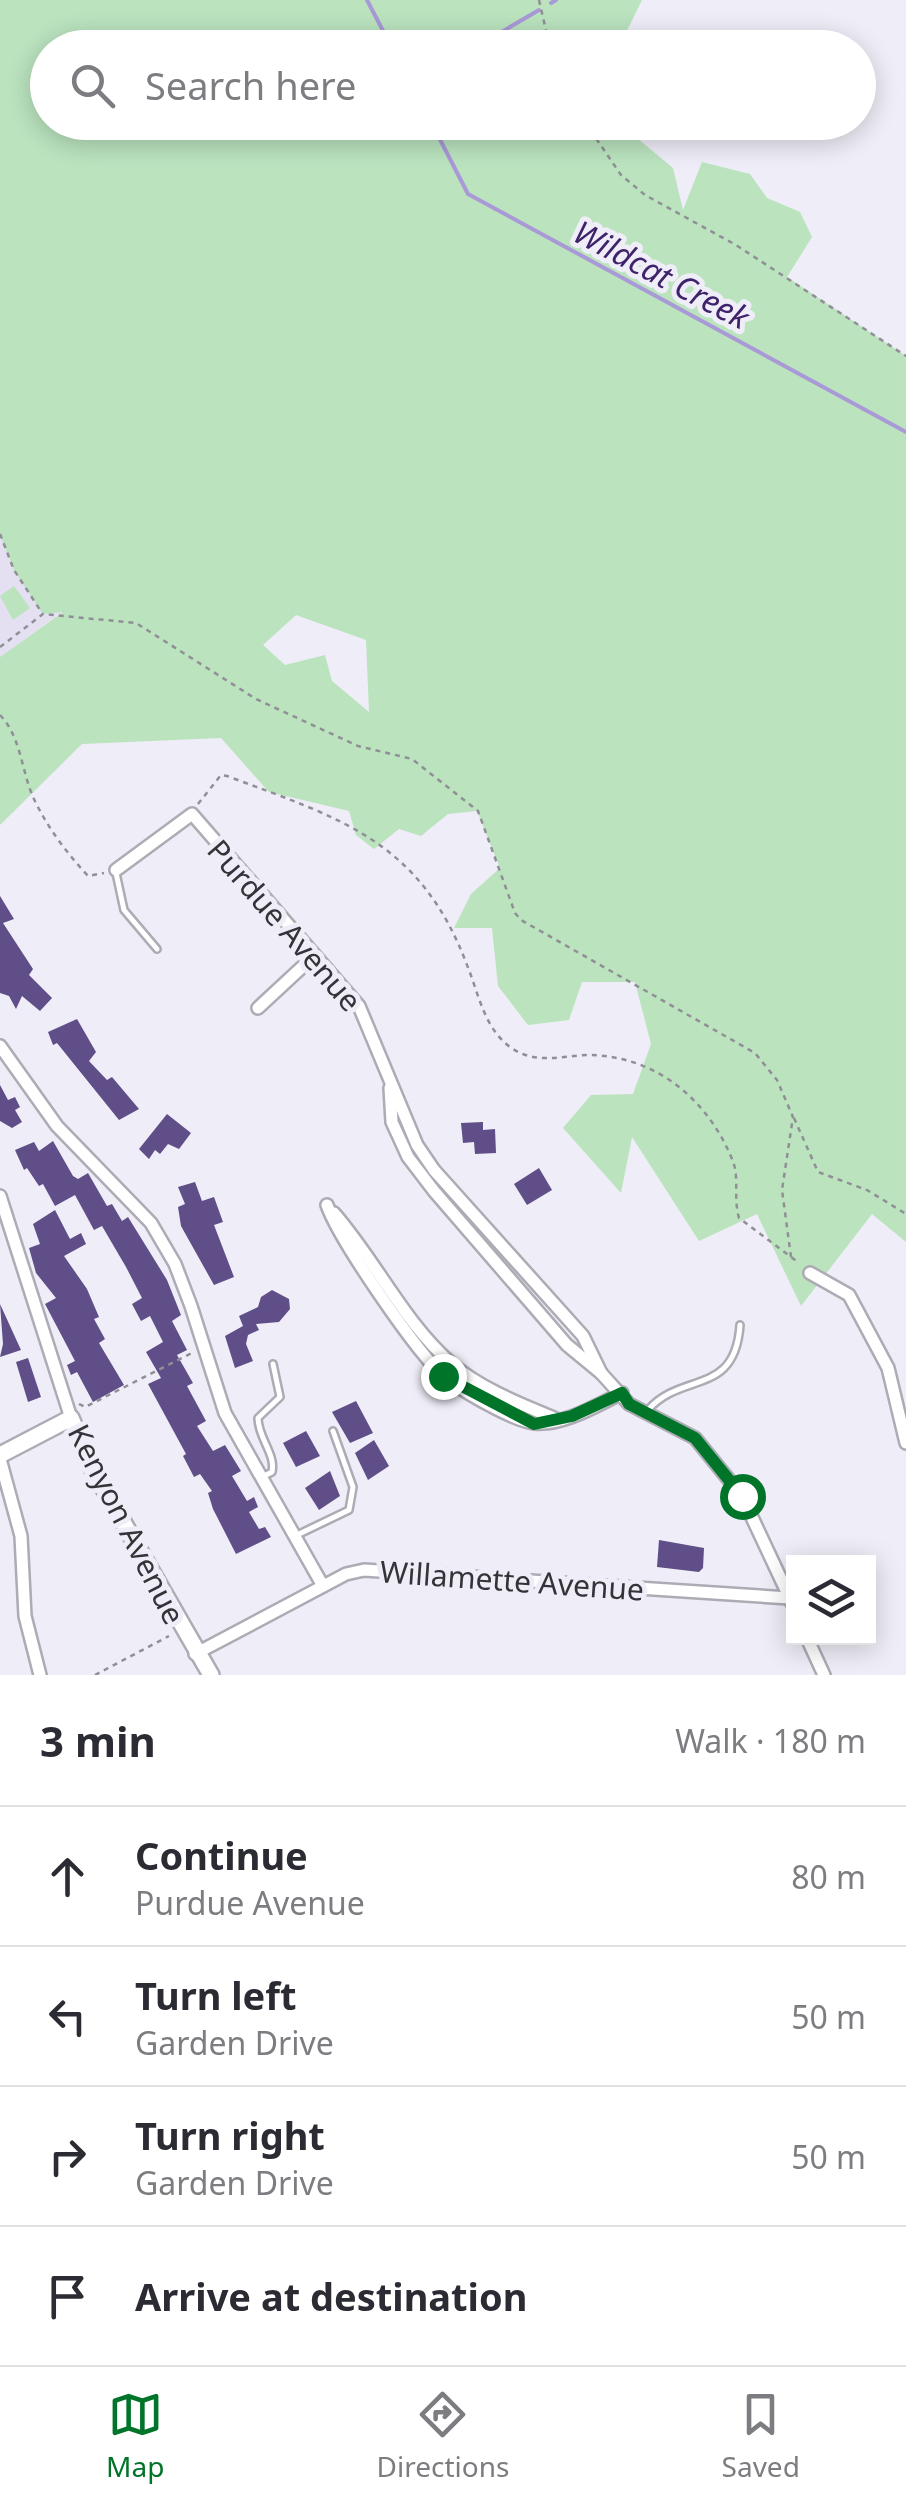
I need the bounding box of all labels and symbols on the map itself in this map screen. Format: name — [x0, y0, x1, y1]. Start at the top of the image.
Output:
water label: Wildcat Creek — [567, 210, 758, 339]
street label: Purdue Avenue — [199, 830, 371, 1020]
route end — [421, 1354, 467, 1400]
street label: Kenyon Avenue — [59, 1417, 195, 1631]
route start — [720, 1474, 766, 1520]
street label: Willamette Avenue — [379, 1550, 645, 1610]

